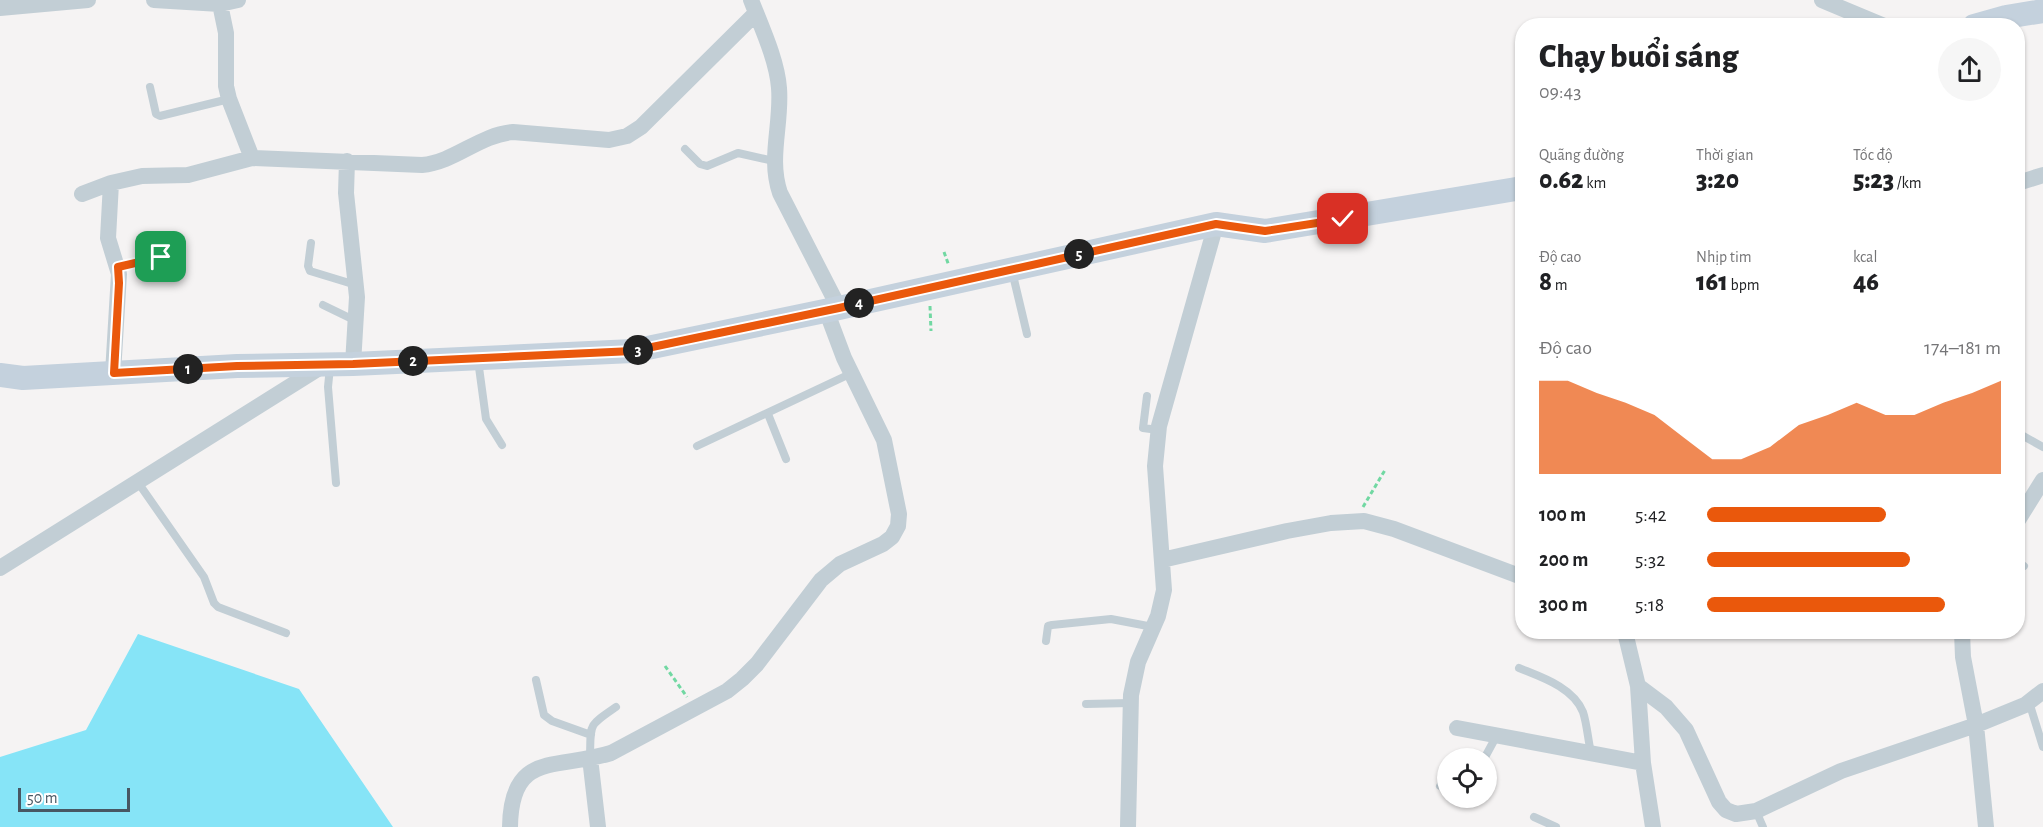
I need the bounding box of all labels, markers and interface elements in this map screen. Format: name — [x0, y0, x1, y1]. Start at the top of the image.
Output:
button: share — [1938, 38, 2001, 101]
text: Chạy buổi sáng — [1539, 41, 1738, 74]
text: 09:43 — [1539, 82, 1581, 102]
text: Quãng đường — [1539, 147, 1624, 163]
text: Thời gian — [1696, 147, 1754, 163]
text: Tốc độ — [1853, 147, 1893, 163]
text: 0.62 — [1539, 167, 1584, 193]
text: 3:20 — [1696, 167, 1739, 193]
text: 5:23 — [1853, 167, 1894, 193]
text: km — [1584, 175, 1606, 191]
text: /km — [1894, 175, 1922, 191]
pin — [1317, 193, 1368, 244]
icon: check — [1326, 202, 1359, 235]
pin — [135, 231, 186, 282]
pin: 5 — [1064, 239, 1094, 269]
icon: arrive — [144, 240, 177, 273]
text: 5 — [1076, 246, 1082, 262]
text: Độ cao — [1539, 249, 1581, 265]
text: Nhịp tim — [1696, 249, 1752, 265]
text: kcal — [1853, 249, 1877, 265]
text: 8 — [1539, 269, 1552, 295]
text: 161 — [1696, 269, 1728, 295]
text: 46 — [1853, 269, 1879, 295]
text: m — [1552, 277, 1568, 293]
text: bpm — [1728, 277, 1760, 293]
pin: 4 — [844, 288, 874, 318]
text: 4 — [855, 295, 863, 311]
pin: 3 — [623, 335, 653, 365]
text: Độ cao — [1539, 338, 1592, 358]
text: 174–181 m — [1924, 338, 2001, 358]
text: 3 — [635, 342, 641, 358]
pin: 2 — [398, 346, 428, 376]
text: 2 — [409, 353, 417, 369]
pin: 1 — [173, 354, 203, 384]
text: 1 — [185, 361, 191, 377]
text: 100 m — [1539, 505, 1586, 525]
text: 5:42 — [1635, 505, 1667, 525]
text: 200 m — [1539, 550, 1588, 570]
text: 5:32 — [1635, 550, 1665, 570]
text: 300 m — [1539, 595, 1588, 615]
text: 5:18 — [1635, 595, 1664, 615]
map controls — [1437, 748, 1497, 808]
button: locate — [1437, 748, 1497, 808]
scale bar — [18, 785, 130, 812]
text: 50 m — [27, 790, 58, 806]

